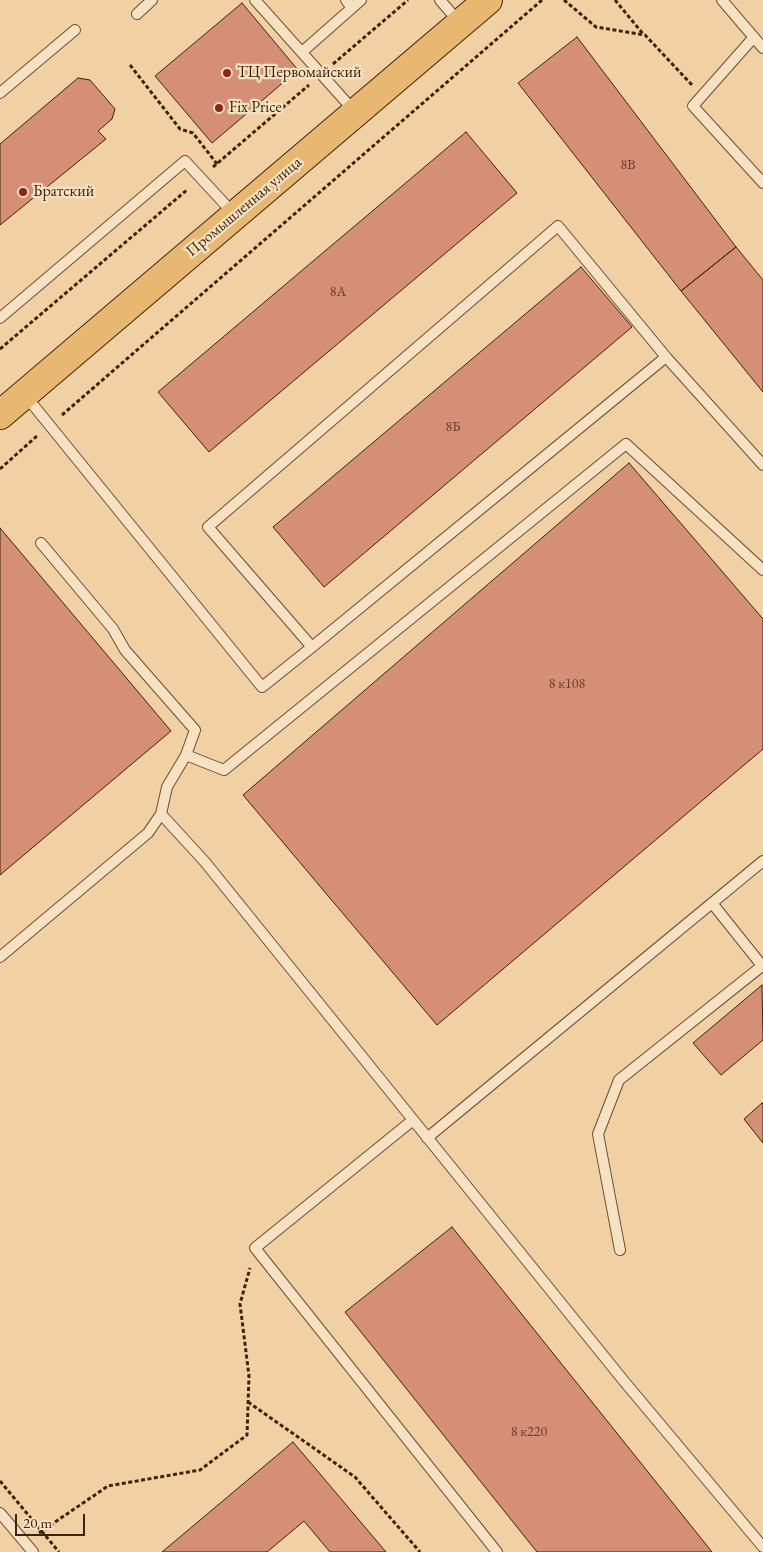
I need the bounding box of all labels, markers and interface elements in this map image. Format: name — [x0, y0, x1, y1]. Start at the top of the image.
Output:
place label: ТЦ Первомайский — [237, 63, 361, 83]
marker: ТЦ Первомайский — [221, 67, 233, 79]
place label: Fix Price — [229, 98, 282, 118]
marker: Fix Price — [213, 102, 225, 114]
street label: Промышленная улица — [182, 153, 306, 261]
house number: 8В — [621, 157, 635, 173]
place label: Братский — [33, 182, 94, 202]
marker: Братский — [17, 186, 29, 198]
house number: 8А — [330, 284, 346, 300]
house number: 8Б — [446, 419, 460, 435]
house number: 8 к108 — [549, 676, 585, 692]
house number: 8 к220 — [511, 1424, 547, 1440]
scale bar — [18, 1504, 88, 1536]
text: 20 m — [23, 1513, 52, 1532]

